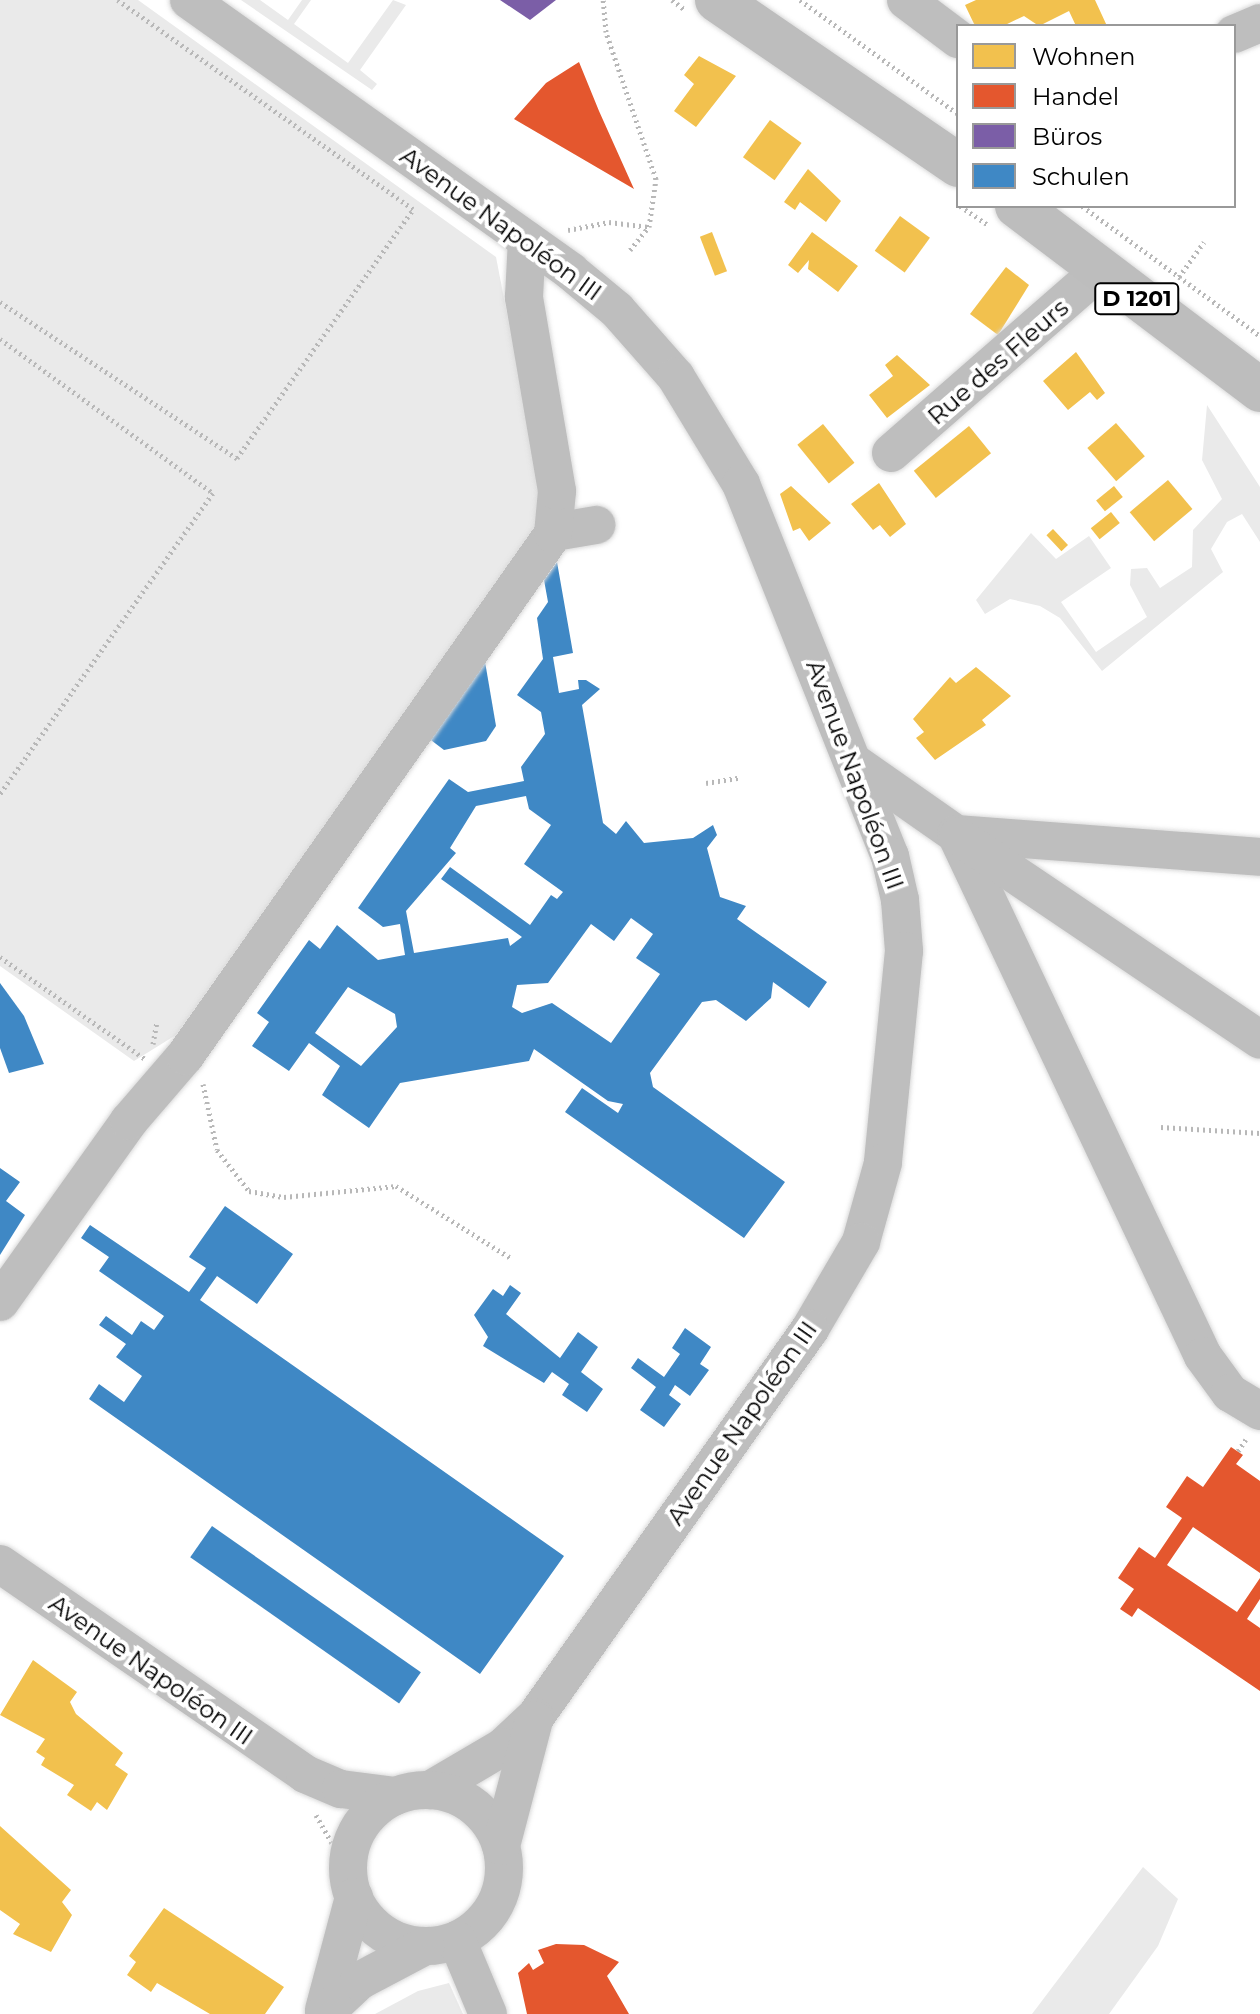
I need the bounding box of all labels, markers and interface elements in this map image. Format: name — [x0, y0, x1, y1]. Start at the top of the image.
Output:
legend — [956, 24, 1236, 208]
text: Wohnen — [1032, 42, 1136, 71]
text: Handel — [1032, 82, 1119, 111]
text: Büros — [1032, 122, 1102, 151]
street label: Avenue Napoléon III — [395, 141, 607, 307]
text: Schulen — [1032, 162, 1130, 191]
road number: D 1201 — [1093, 281, 1181, 317]
street label: Rue des Fleurs — [922, 293, 1074, 431]
street label: Avenue Napoléon III — [800, 656, 910, 894]
street label: Avenue Napoléon III — [661, 1316, 823, 1530]
street label: Avenue Napoléon III — [44, 1589, 258, 1751]

